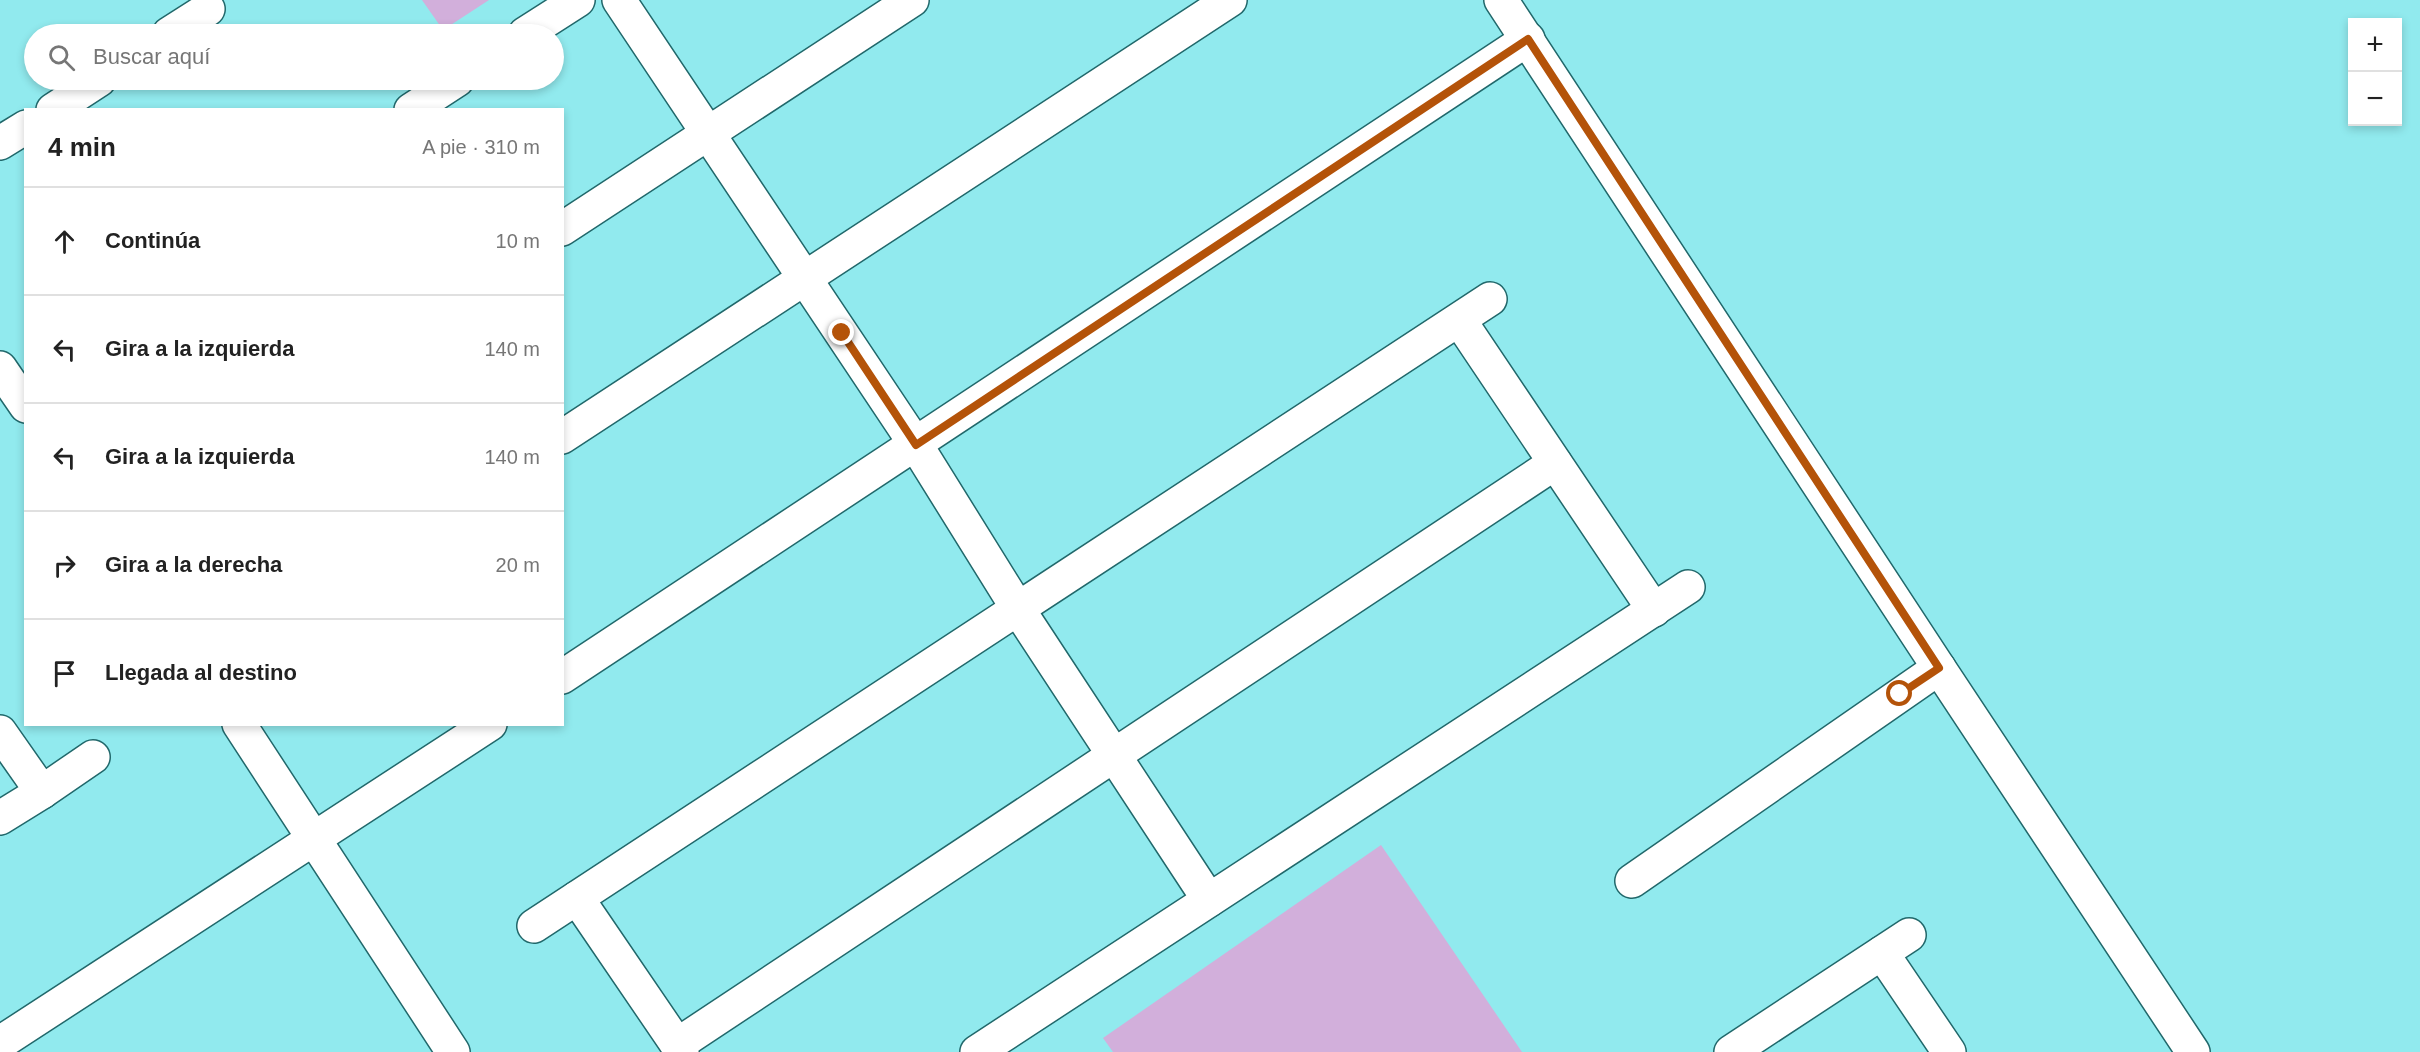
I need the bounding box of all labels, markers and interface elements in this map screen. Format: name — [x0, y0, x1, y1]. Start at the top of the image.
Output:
map controls — [2348, 18, 2402, 126]
button: + — [2348, 18, 2402, 72]
search box — [24, 24, 564, 90]
icon: search — [45, 41, 78, 74]
text: Buscar aquí — [93, 44, 210, 69]
button: − — [2348, 72, 2402, 126]
text: 4 min — [48, 132, 116, 162]
text: A pie · 310 m — [422, 136, 540, 158]
icon: ahead — [48, 225, 81, 258]
text: Continúa — [105, 228, 200, 253]
text: 10 m — [496, 230, 540, 252]
route end — [828, 319, 854, 345]
icon: left — [48, 333, 81, 366]
text: Gira a la izquierda — [105, 336, 295, 361]
text: 140 m — [484, 338, 540, 360]
icon: left — [48, 441, 81, 474]
text: Gira a la izquierda — [105, 444, 295, 469]
text: 140 m — [484, 446, 540, 468]
icon: right — [48, 549, 81, 582]
text: Gira a la derecha — [105, 552, 282, 577]
text: 20 m — [496, 554, 540, 576]
icon: arrive — [48, 657, 81, 690]
text: Llegada al destino — [105, 660, 297, 685]
route start — [1886, 680, 1912, 706]

